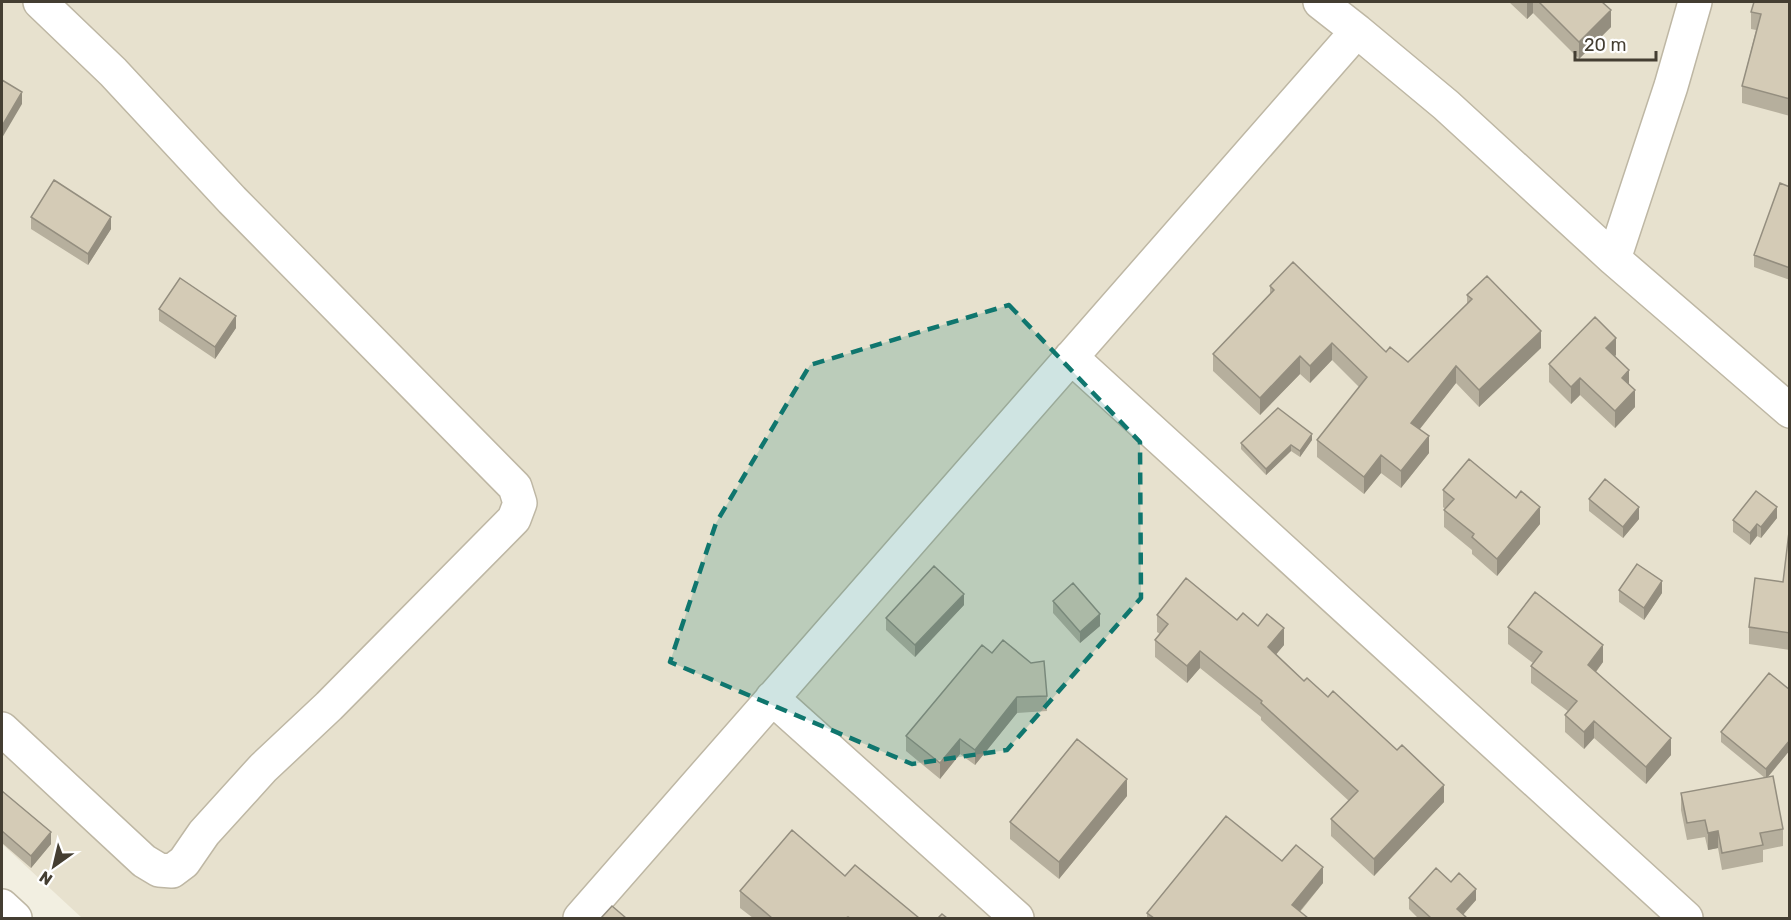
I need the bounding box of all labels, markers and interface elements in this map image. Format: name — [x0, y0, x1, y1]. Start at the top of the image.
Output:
scale bar — [1575, 24, 1656, 62]
text: 20 m — [1584, 34, 1626, 56]
north arrow — [24, 836, 84, 896]
text: N — [36, 867, 56, 889]

